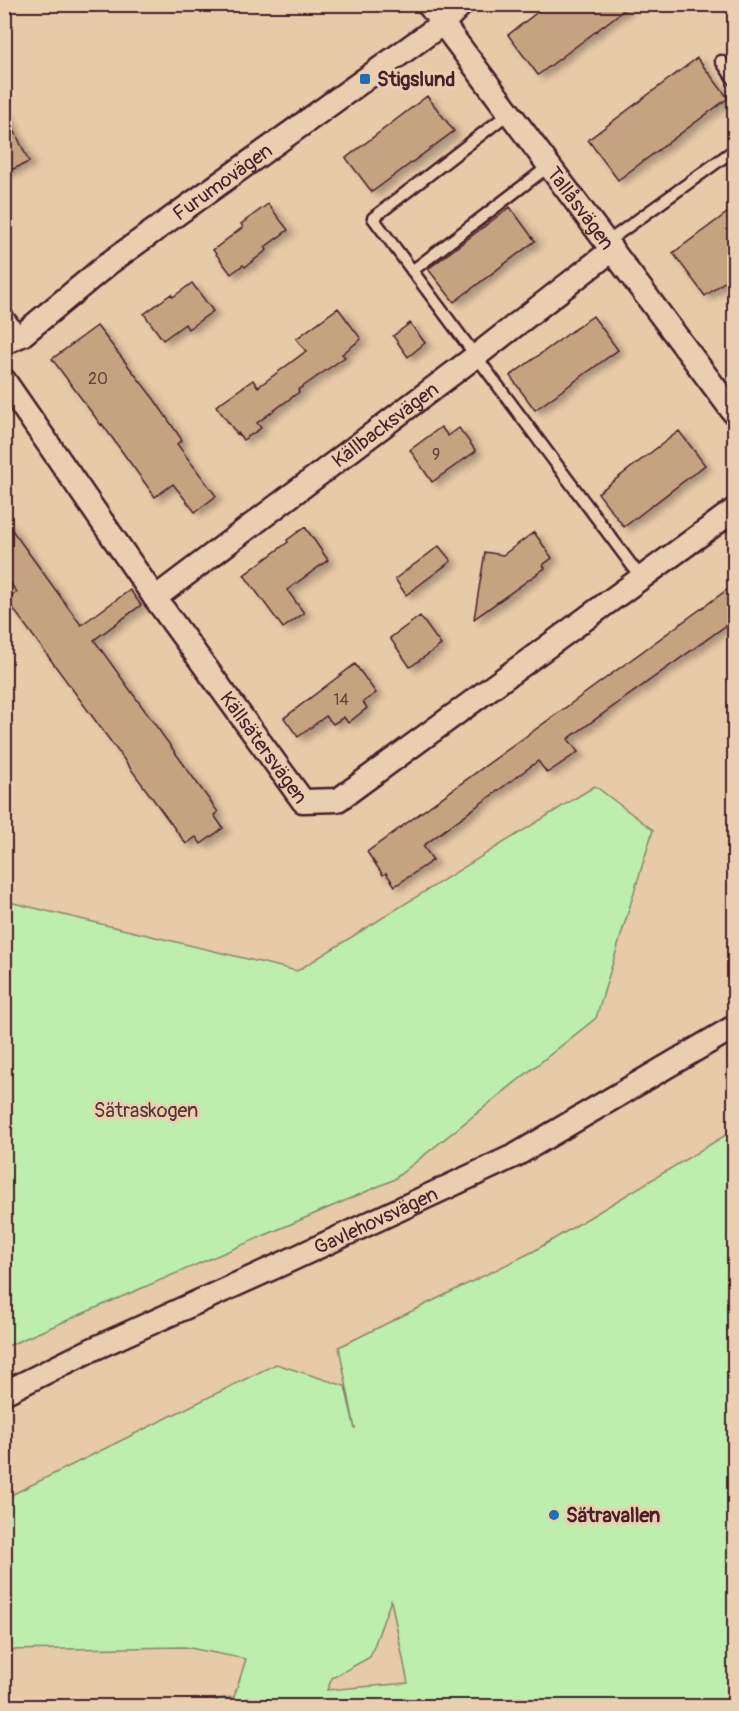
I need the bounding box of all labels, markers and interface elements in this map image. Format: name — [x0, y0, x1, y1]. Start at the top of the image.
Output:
place label: Stigslund — [377, 67, 455, 92]
marker: Stigslund — [358, 72, 372, 86]
street label: Furumovägen — [168, 138, 277, 226]
street label: Tallåsvägen — [541, 162, 620, 255]
house number: 20 — [88, 369, 108, 389]
street label: Källbacksvägen — [327, 377, 444, 473]
house number: 9 — [432, 445, 440, 465]
street label: Källsätersvägen — [214, 687, 313, 809]
house number: 14 — [333, 690, 349, 710]
park label: Sätraskogen — [94, 1098, 198, 1123]
street label: Gavlehovsvägen — [310, 1181, 442, 1260]
place label: Sätravallen — [566, 1503, 660, 1528]
marker: Sätravallen — [547, 1508, 561, 1522]

